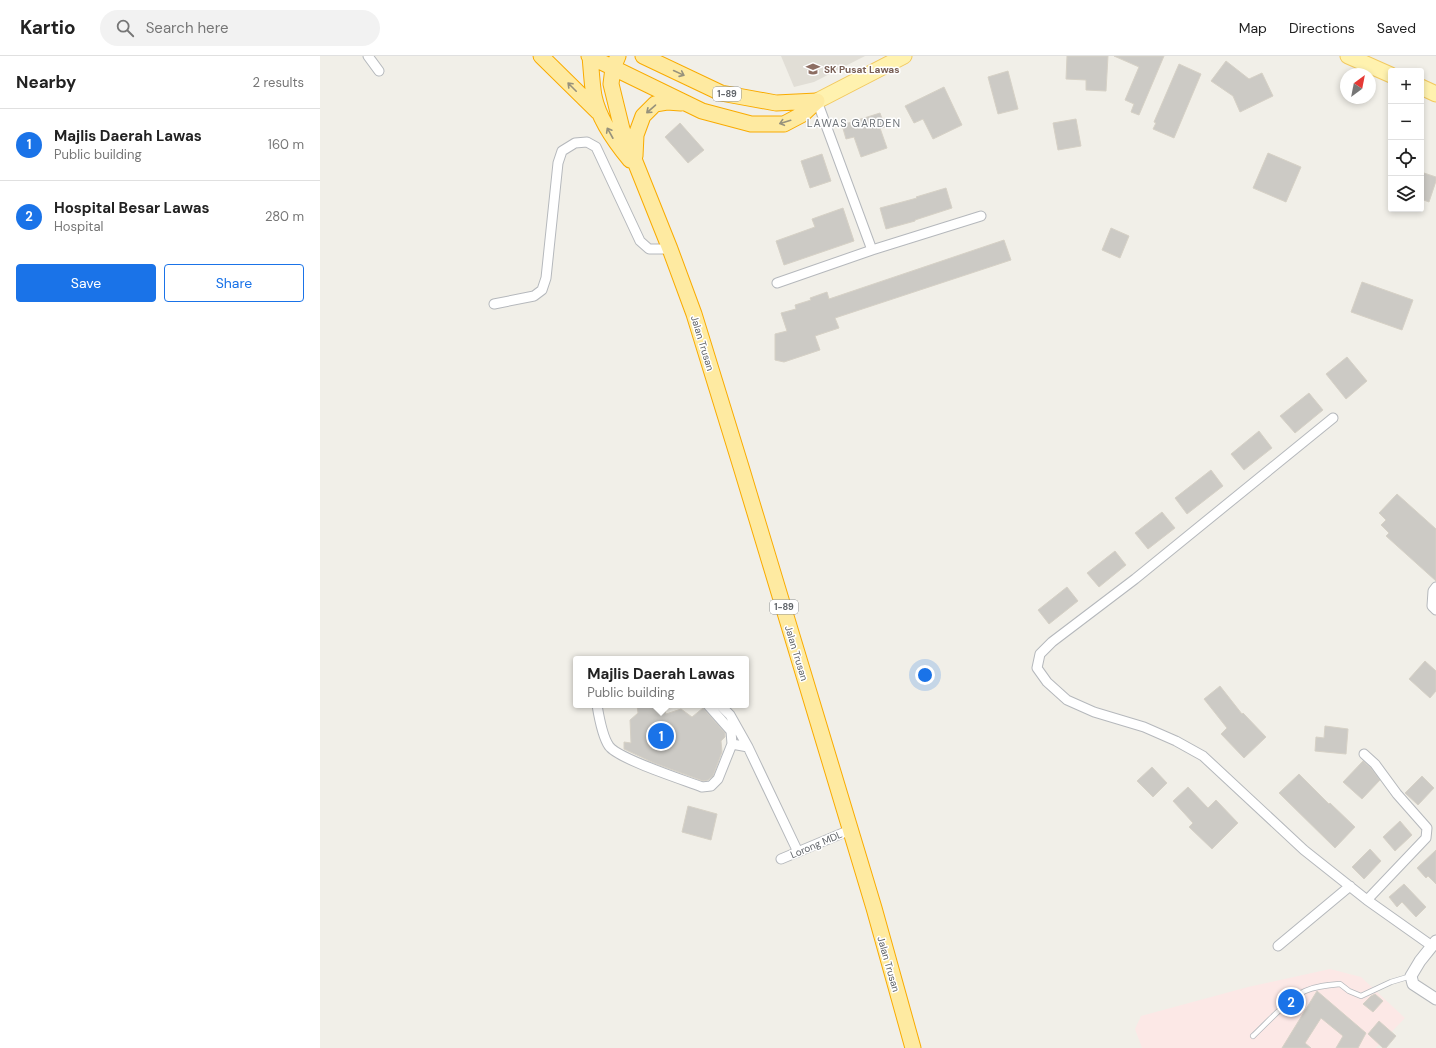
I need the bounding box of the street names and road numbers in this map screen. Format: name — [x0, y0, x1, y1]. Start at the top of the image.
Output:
road number: 1-89 — [713, 87, 741, 101]
street label: Jalan Trusan — [688, 314, 717, 373]
road number: 1-89 — [770, 600, 798, 614]
street label: Jalan Trusan — [782, 624, 811, 683]
street label: Lorong MDL — [788, 828, 844, 861]
street label: Jalan Trusan — [874, 935, 903, 994]

